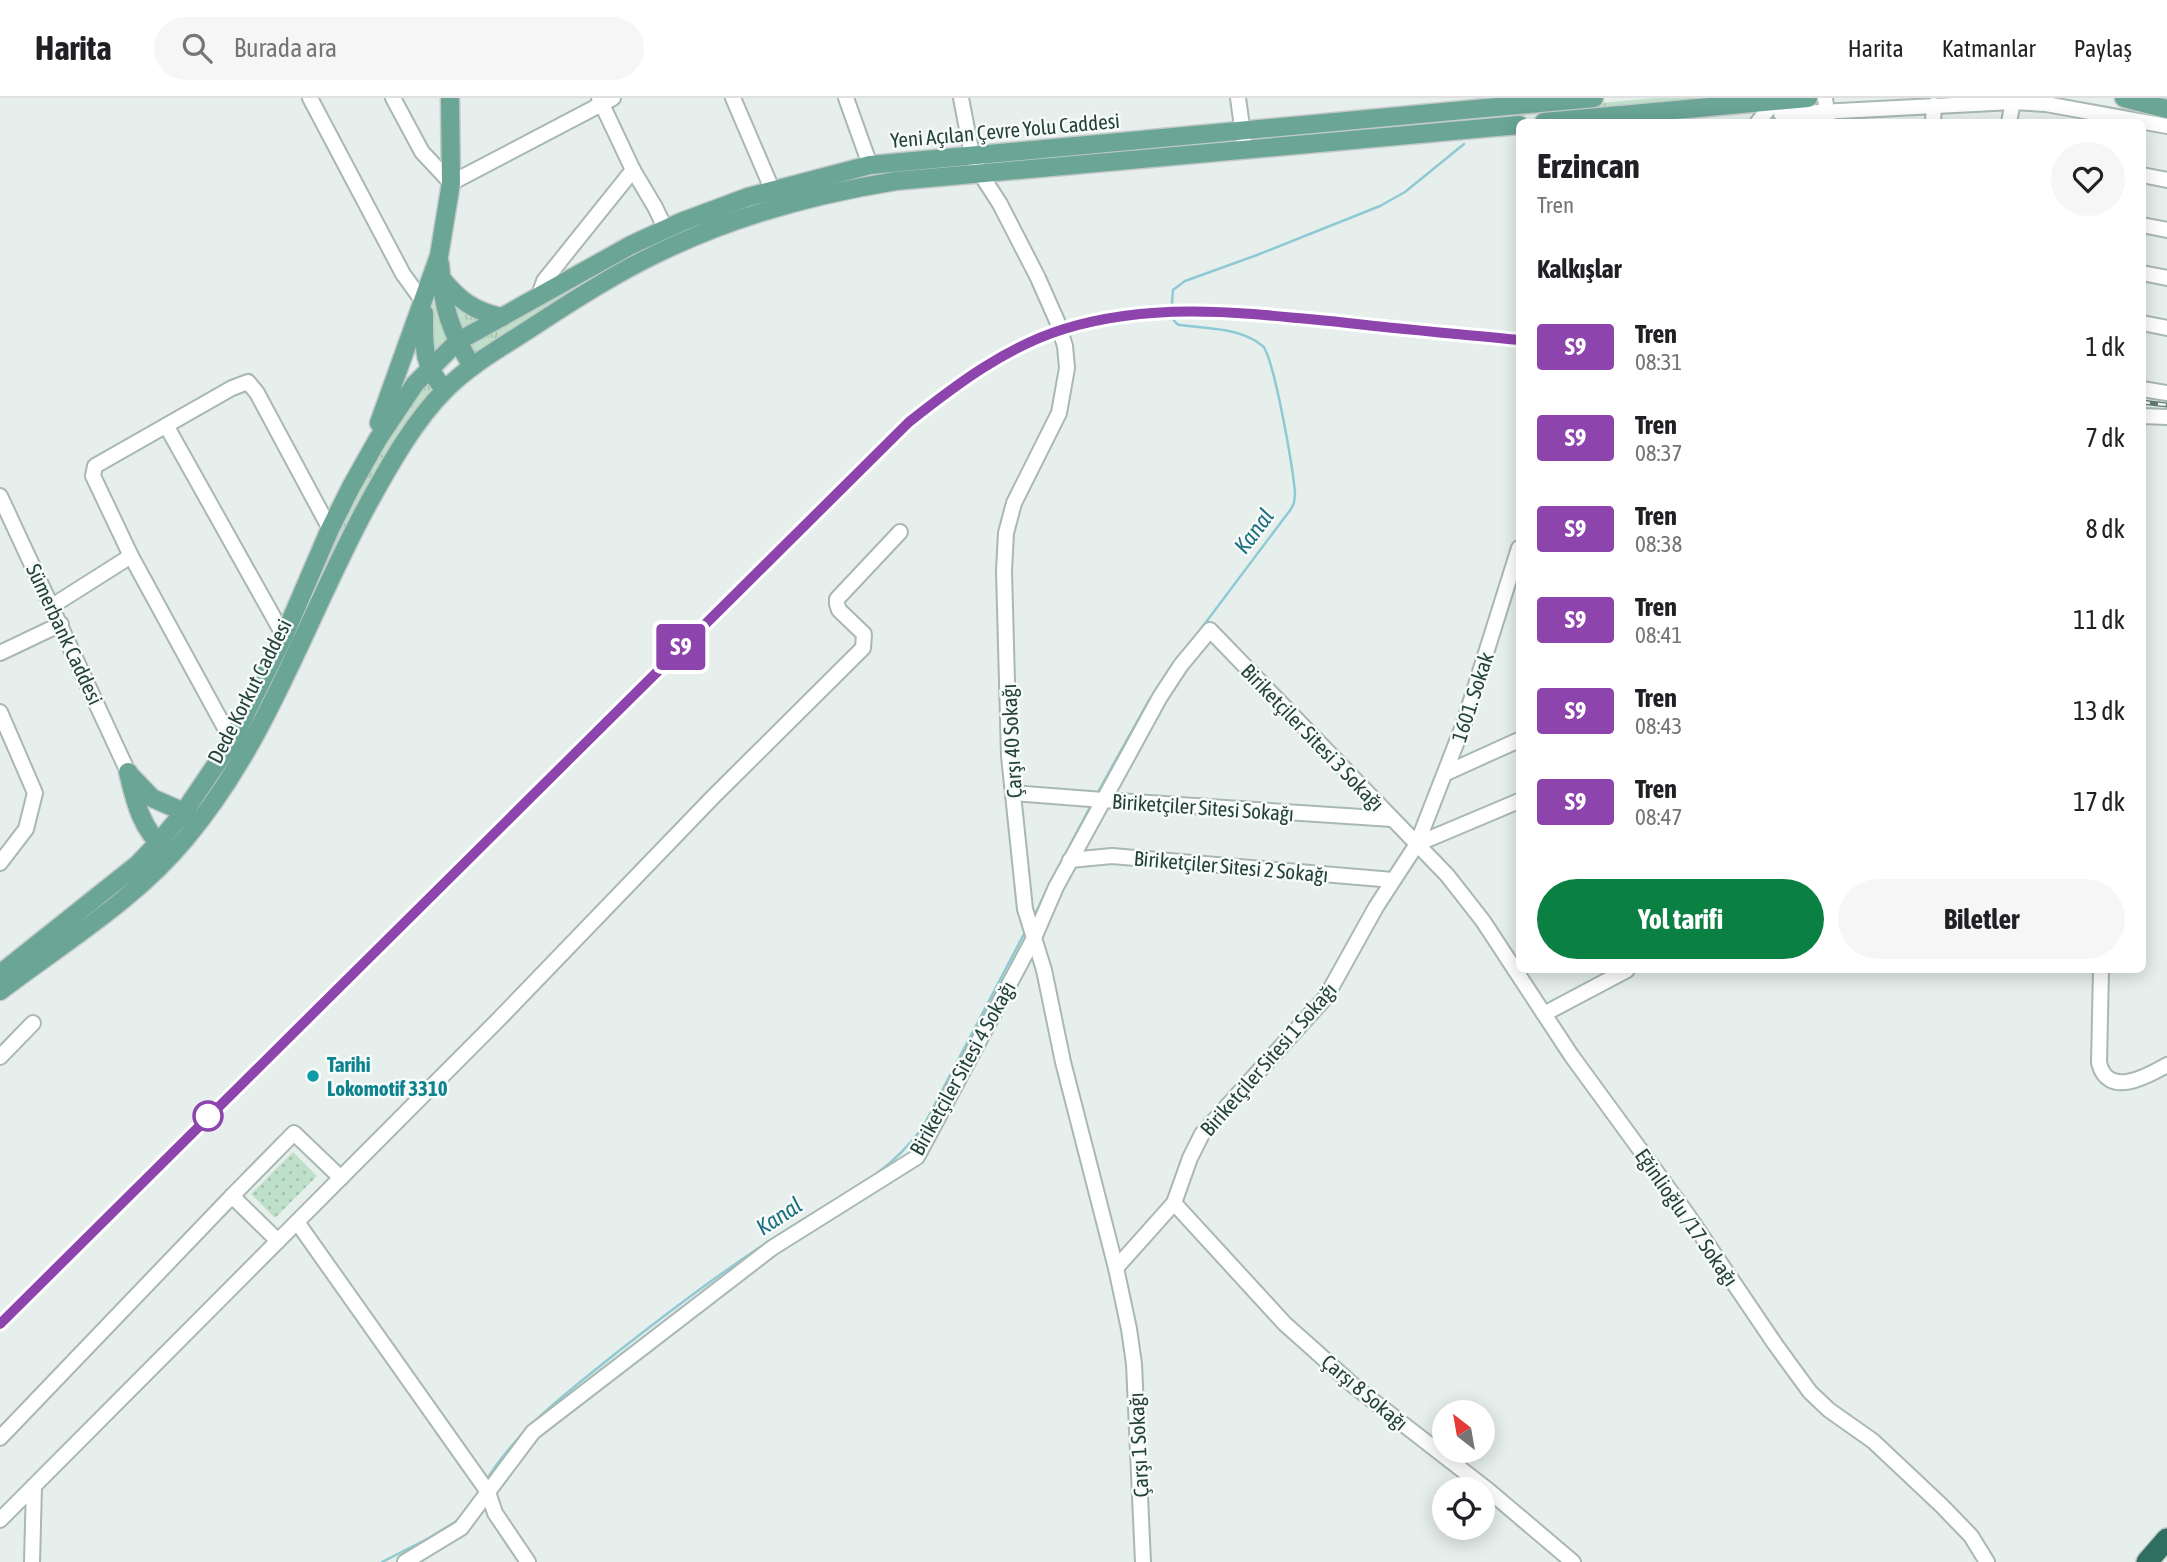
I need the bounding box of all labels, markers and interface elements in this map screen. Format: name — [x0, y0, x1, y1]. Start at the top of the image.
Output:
search box — [154, 17, 644, 80]
text: Harita — [35, 29, 112, 67]
icon: search — [178, 29, 216, 67]
text: Burada ara — [234, 33, 337, 63]
text: Harita — [1848, 35, 1904, 62]
text: Katmanlar — [1942, 35, 2036, 62]
text: Paylaş — [2074, 35, 2132, 62]
street label: Yeni Açılan Çevre Yolu Caddesi — [889, 108, 1121, 152]
button: heart — [2051, 142, 2125, 216]
text: Erzincan — [1537, 147, 1640, 185]
text: Tren — [1537, 192, 1574, 218]
text: Kalkışlar — [1537, 254, 1621, 284]
text: Tren — [1635, 319, 1677, 349]
text: 1 dk — [2085, 332, 2125, 362]
text: S9 — [1565, 333, 1586, 360]
text: 08:31 — [1635, 349, 1682, 375]
text: Tren — [1635, 410, 1677, 440]
text: 7 dk — [2085, 423, 2125, 453]
text: S9 — [1565, 424, 1586, 451]
text: 08:37 — [1635, 440, 1682, 466]
text: Tren — [1635, 501, 1677, 531]
water label: Kanal — [1229, 503, 1279, 559]
text: 8 dk — [2085, 514, 2125, 544]
text: S9 — [1565, 515, 1586, 542]
text: 08:38 — [1635, 531, 1682, 557]
street label: Sümerbank Caddesi — [22, 560, 108, 708]
text: Tren — [1635, 592, 1677, 622]
text: 11 dk — [2073, 605, 2125, 635]
text: S9 — [1565, 606, 1586, 633]
street label: Dede Korkut Caddesi — [202, 615, 296, 767]
text: 08:41 — [1635, 622, 1682, 648]
line badge: S9 — [650, 624, 712, 670]
text: S9 — [670, 633, 692, 660]
street label: 1601. Sokak — [1446, 649, 1498, 745]
street label: Biriketçiler Sitesi 3 Sokağı — [1237, 659, 1389, 815]
street label: Çarşı 40 Sokağı — [996, 683, 1026, 799]
text: Tren — [1635, 683, 1677, 713]
text: 13 dk — [2073, 696, 2125, 726]
text: S9 — [1565, 697, 1586, 724]
text: 08:43 — [1635, 713, 1682, 739]
text: Tren — [1635, 774, 1677, 804]
text: 17 dk — [2073, 787, 2125, 817]
text: S9 — [1565, 788, 1586, 815]
street label: Biriketçiler Sitesi Sokağı — [1111, 789, 1295, 825]
text: 08:47 — [1635, 804, 1682, 830]
street label: Biriketçiler Sitesi 2 Sokağı — [1133, 846, 1329, 886]
button: Yol tarifi — [1537, 879, 1824, 959]
button: Biletler — [1838, 879, 2125, 959]
street label: Biriketçiler Sitesi 4 Sokağı — [904, 977, 1020, 1159]
street label: Biriketçiler Sitesi 1 Sokağı — [1195, 978, 1341, 1140]
place label: Tarihi Lokomotif 3310 — [327, 1052, 448, 1100]
marker: Tarihi Lokomotif 3310 — [305, 1068, 321, 1084]
unlabelled marker — [193, 1101, 223, 1131]
street label: Eğinlioğlu /17 Sokağı — [1631, 1144, 1743, 1290]
water label: Kanal — [751, 1192, 807, 1240]
street label: Çarşı 8 Sokağı — [1317, 1349, 1413, 1435]
street label: Çarşı 1 Sokağı — [1123, 1392, 1153, 1498]
north arrow — [1432, 1400, 1494, 1463]
map controls — [1432, 1400, 1495, 1540]
button: locate — [1432, 1477, 1495, 1540]

